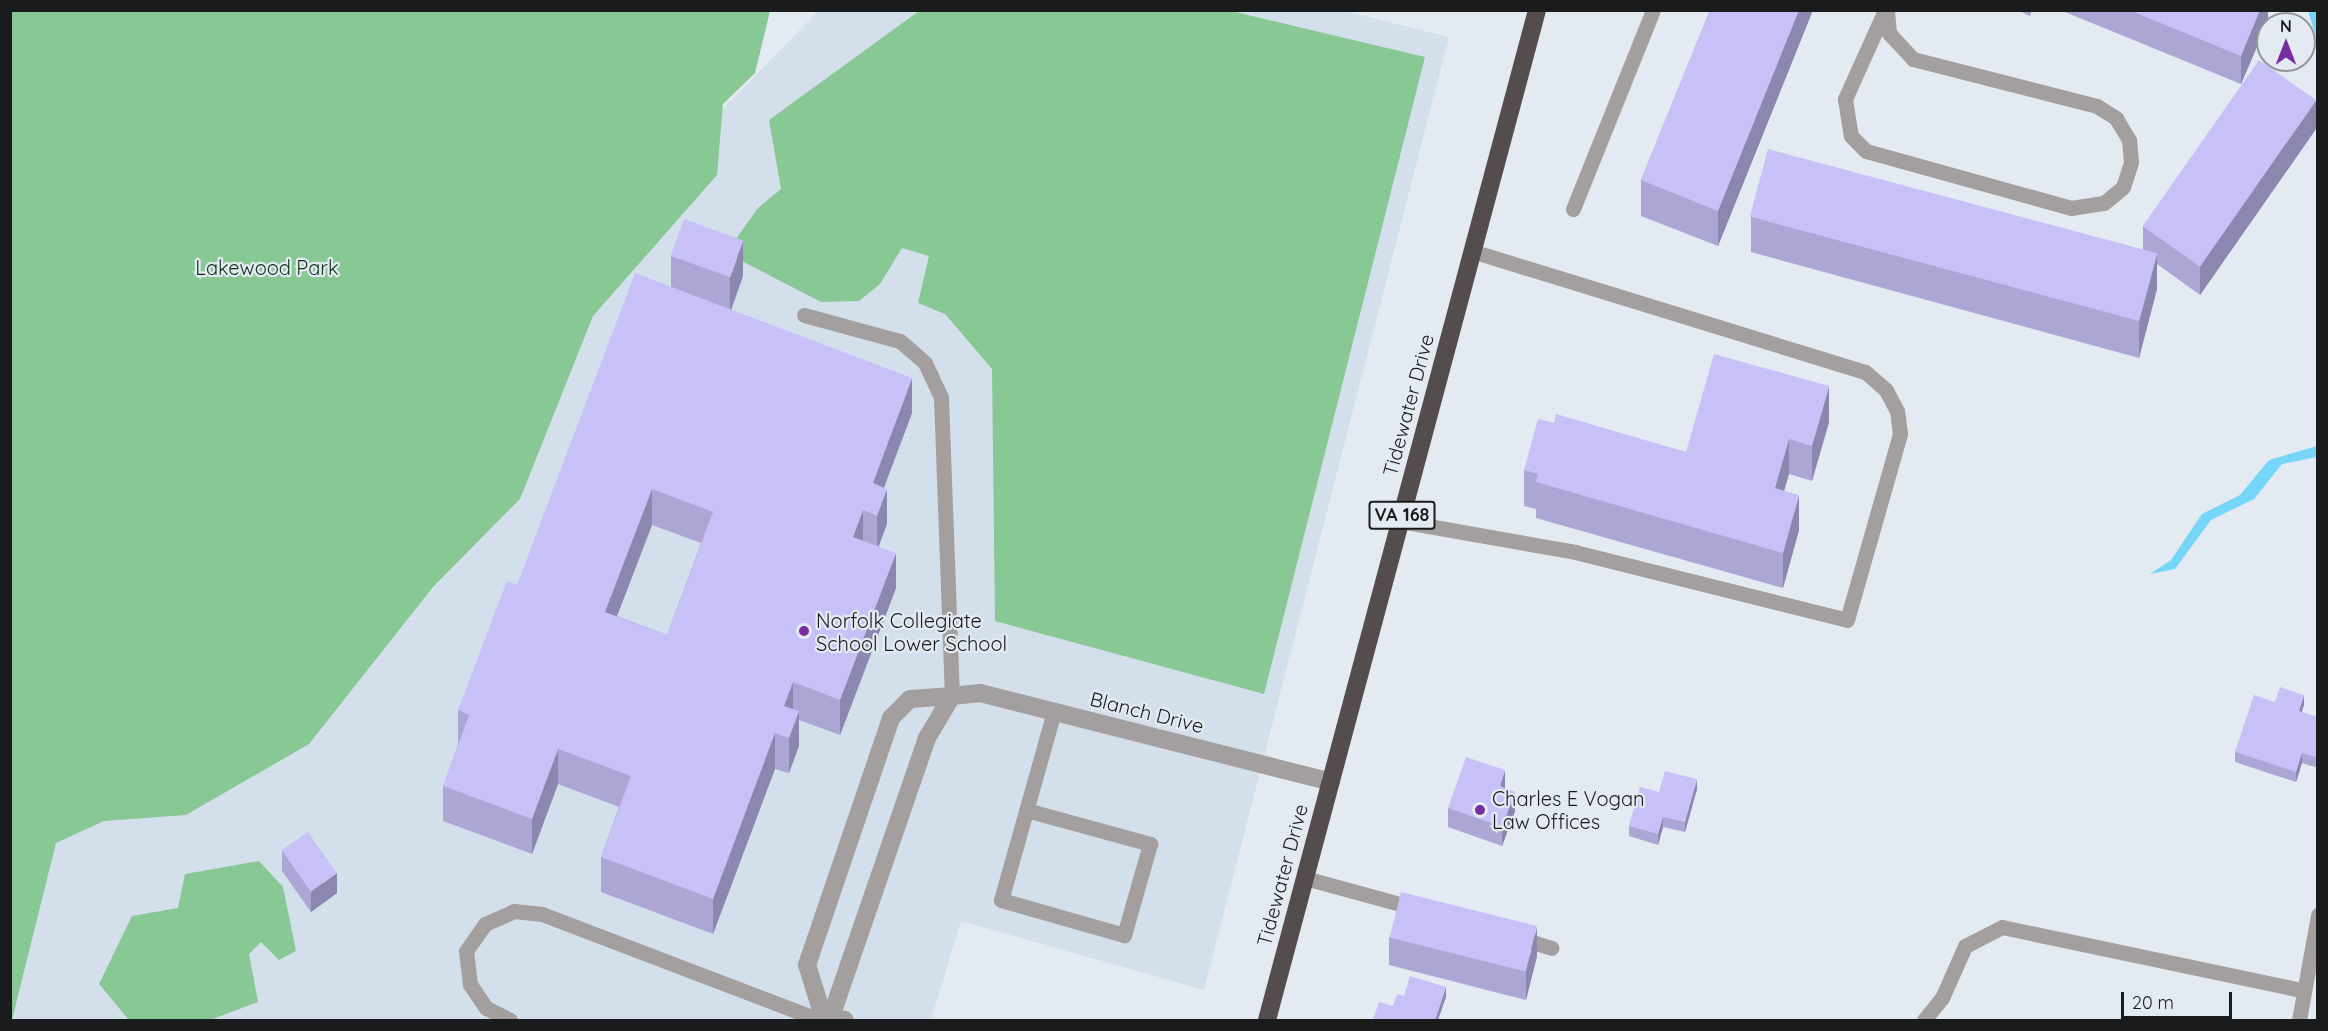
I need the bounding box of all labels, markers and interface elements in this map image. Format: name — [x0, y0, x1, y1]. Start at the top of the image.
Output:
north arrow — [2256, 12, 2316, 72]
text: N — [2280, 16, 2292, 36]
park label: Lakewood Park — [195, 255, 339, 279]
street label: Tidewater Drive — [1377, 331, 1439, 479]
road number: VA 168 — [1368, 500, 1436, 530]
place label: Norfolk Collegiate School Lower School — [816, 608, 1007, 655]
marker: Norfolk Collegiate School Lower School — [797, 624, 811, 638]
street label: Blanch Drive — [1088, 686, 1206, 738]
place label: Charles E Vogan Law Offices — [1492, 786, 1645, 833]
street label: Tidewater Drive — [1251, 801, 1313, 949]
marker: Charles E Vogan Law Offices — [1473, 803, 1487, 817]
scale bar — [2124, 980, 2235, 1018]
text: 20 m — [2132, 991, 2174, 1014]

